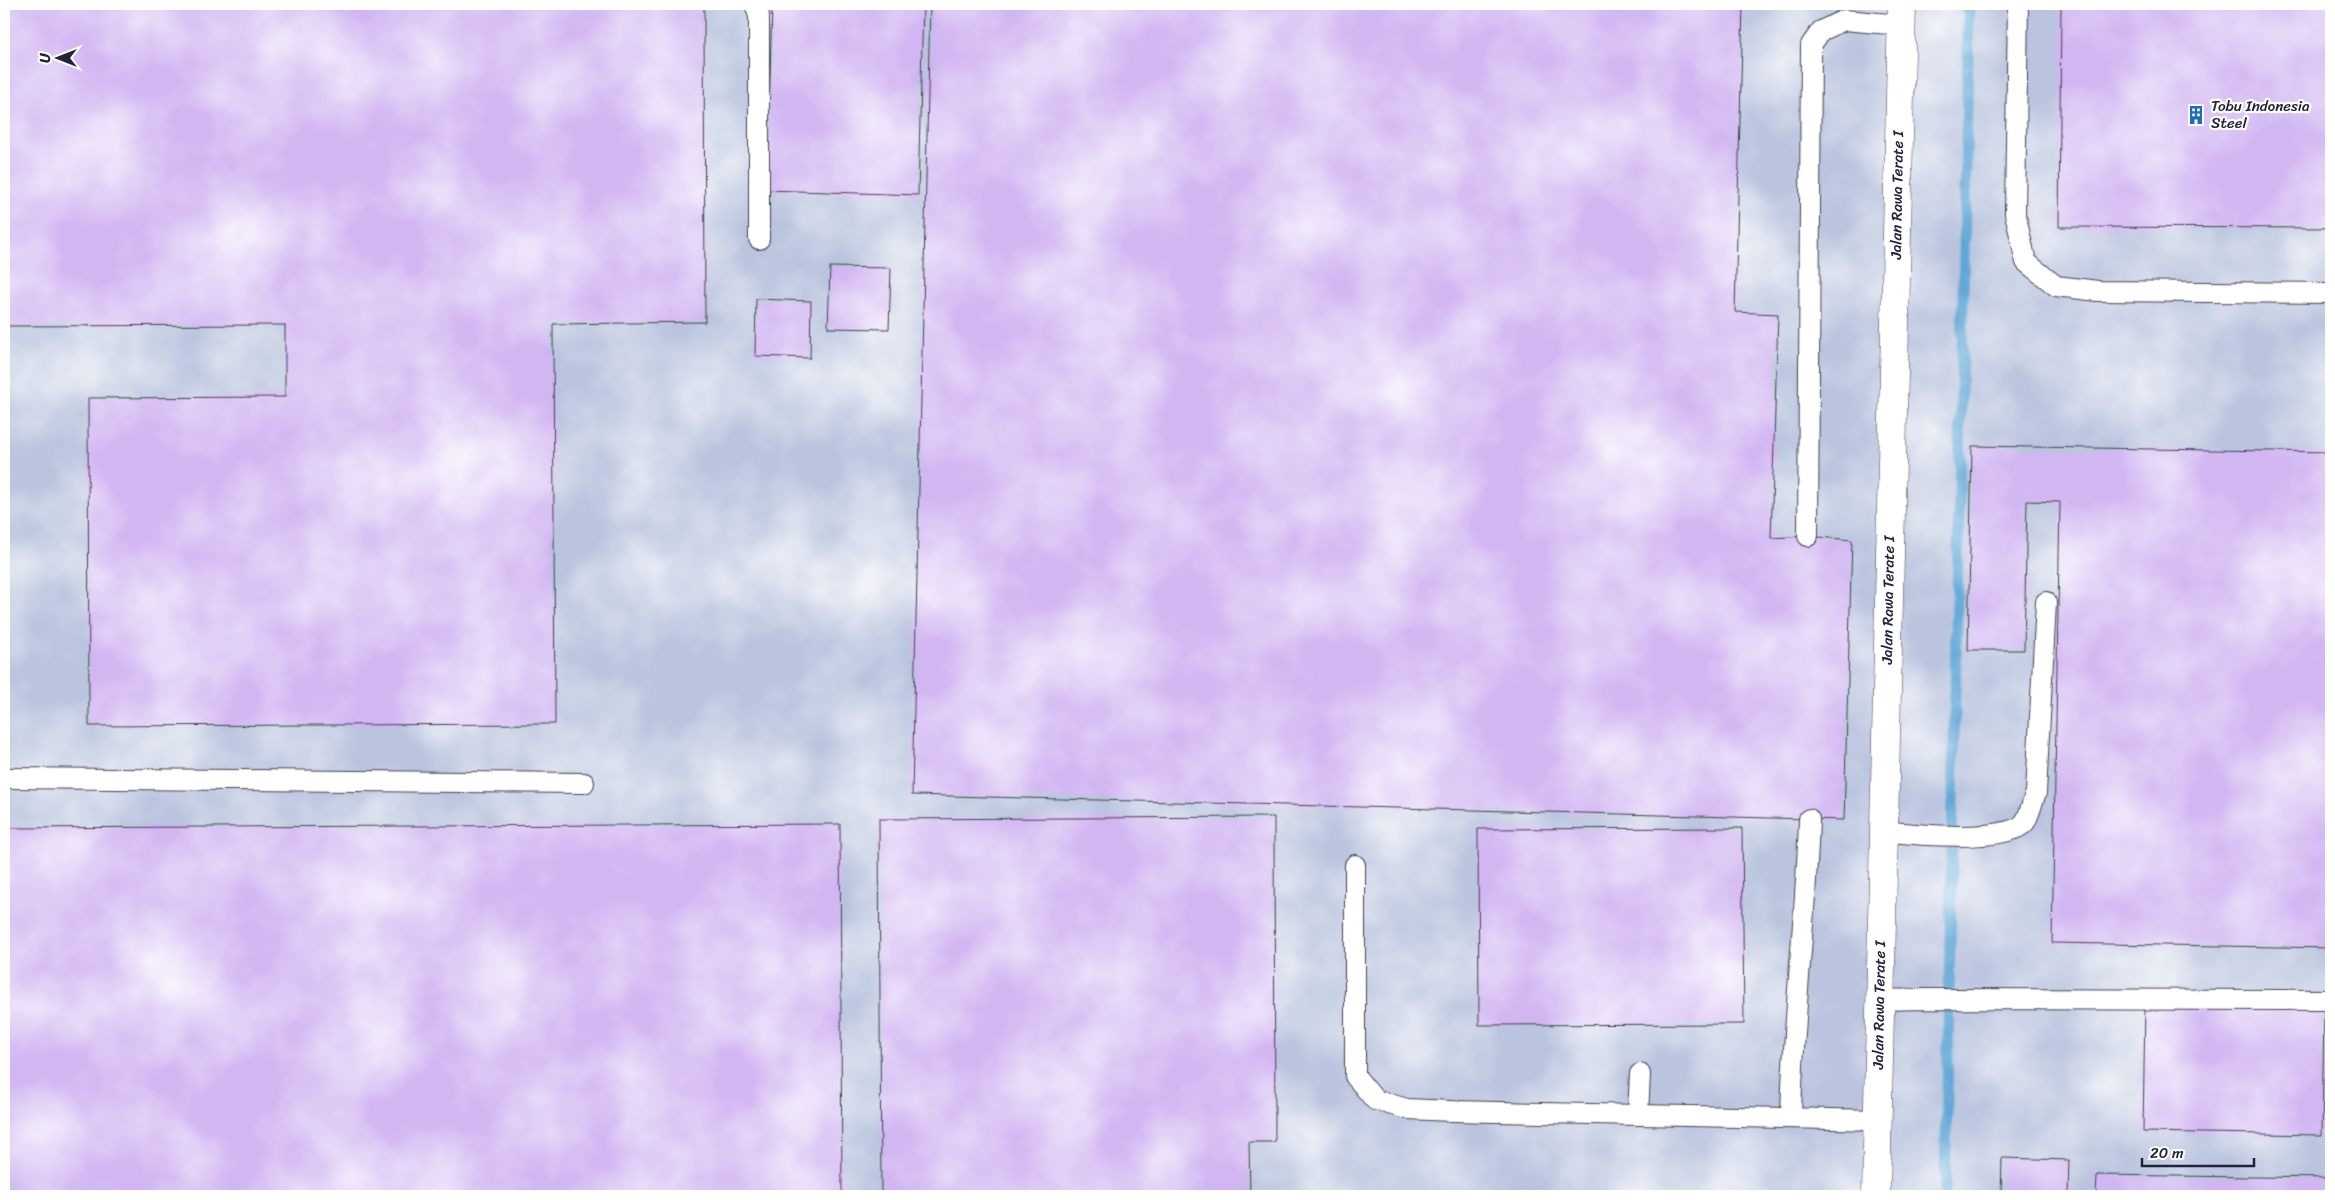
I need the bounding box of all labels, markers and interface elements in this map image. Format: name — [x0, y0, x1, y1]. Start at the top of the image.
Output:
north arrow — [32, 32, 82, 82]
text: U — [33, 53, 58, 63]
place label: Tobu Indonesia Steel — [2211, 93, 2310, 136]
building icon: Tobu Indonesia Steel — [2185, 104, 2207, 126]
street label: Jalan Rawa Terate I — [1883, 130, 1911, 260]
street label: Jalan Rawa Terate I — [1874, 535, 1902, 665]
street label: Jalan Rawa Terate I — [1865, 940, 1893, 1070]
scale bar — [2142, 1135, 2255, 1167]
text: 20 m — [2150, 1140, 2184, 1166]

